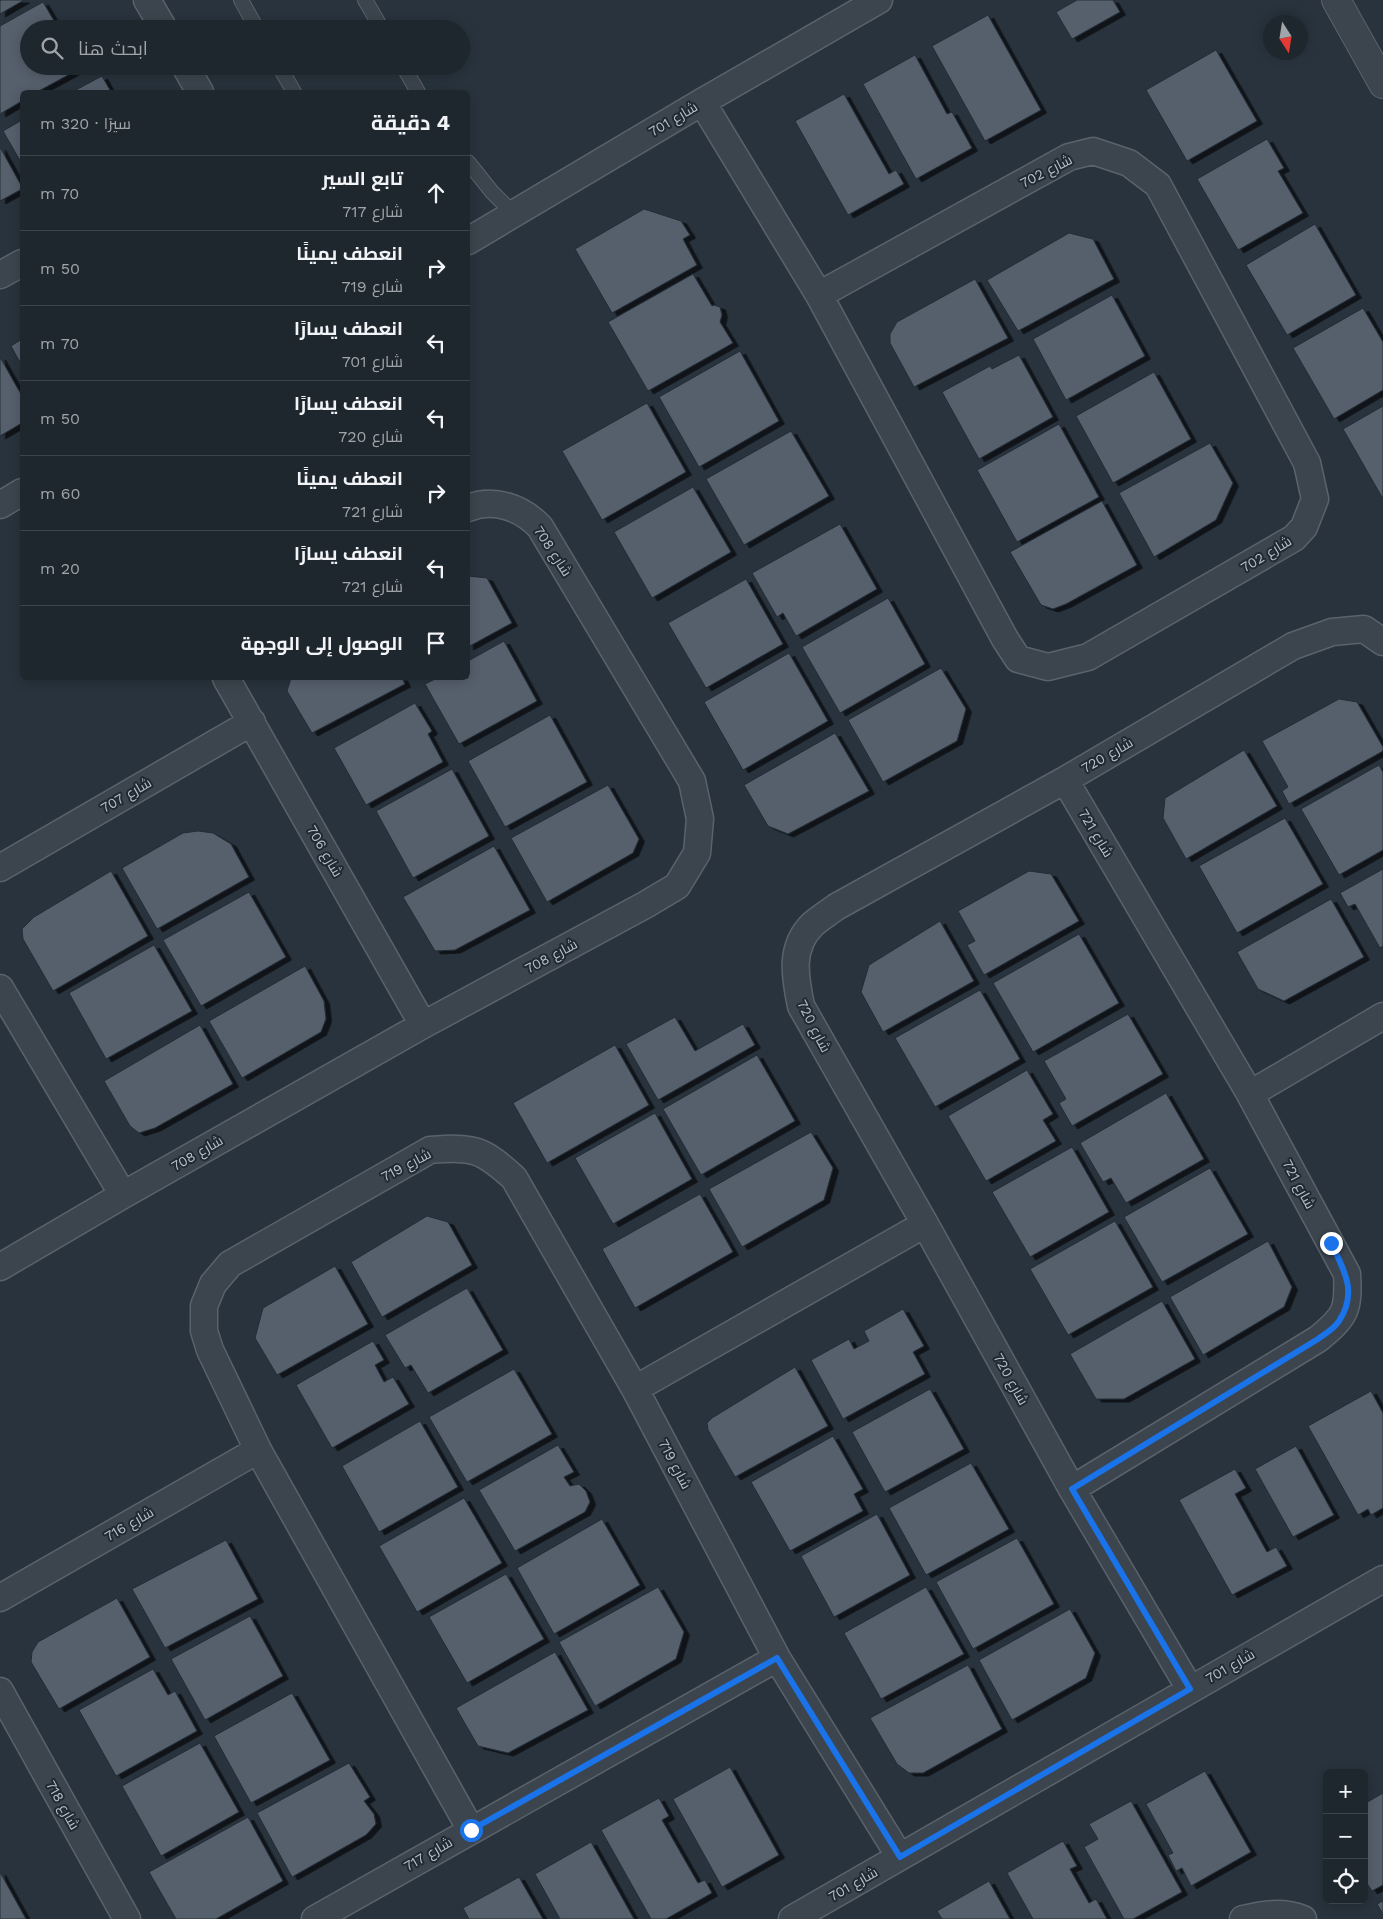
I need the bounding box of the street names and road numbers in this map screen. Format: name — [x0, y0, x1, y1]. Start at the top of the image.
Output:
street label: شارع 701 — [646, 98, 701, 141]
street label: شارع 702 — [1017, 151, 1075, 192]
street label: شارع 708 — [530, 523, 575, 580]
street label: شارع 702 — [1238, 533, 1295, 576]
street label: شارع 720 — [1078, 734, 1136, 777]
street label: شارع 707 — [98, 774, 155, 817]
street label: شارع 721 — [1075, 806, 1117, 861]
street label: شارع 706 — [303, 822, 346, 880]
street label: شارع 708 — [522, 936, 580, 977]
street label: شارع 720 — [793, 997, 834, 1055]
street label: شارع 708 — [168, 1132, 226, 1175]
street label: شارع 719 — [378, 1145, 434, 1186]
street label: شارع 721 — [1279, 1157, 1319, 1212]
street label: شارع 720 — [989, 1350, 1032, 1408]
street label: شارع 719 — [654, 1436, 695, 1492]
street label: شارع 716 — [102, 1504, 157, 1545]
street label: شارع 701 — [1203, 1646, 1258, 1687]
street label: شارع 718 — [42, 1778, 83, 1833]
street label: شارع 717 — [401, 1834, 455, 1875]
street label: شارع 701 — [826, 1864, 881, 1905]

